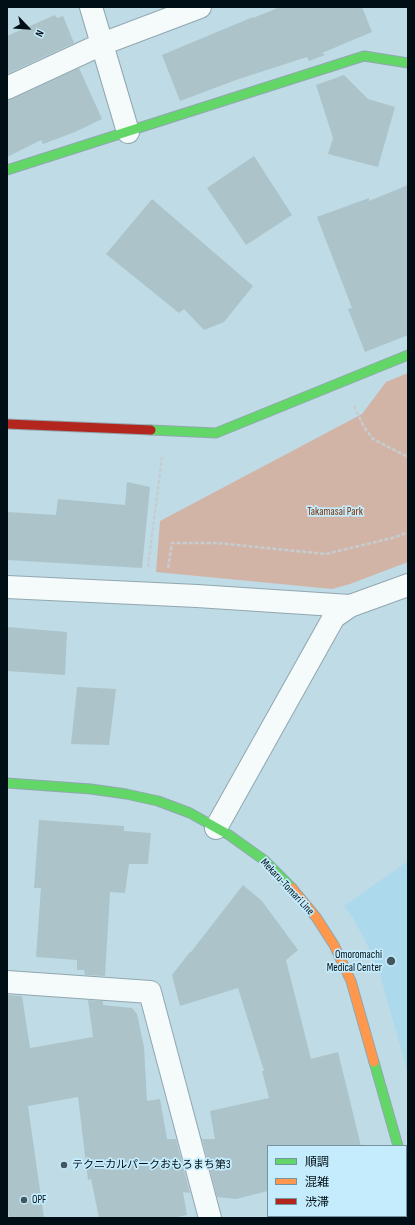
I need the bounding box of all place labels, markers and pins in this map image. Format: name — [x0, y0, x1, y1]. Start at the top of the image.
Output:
place label: Omoromachi Medical Center — [327, 948, 382, 974]
marker: Omoromachi Medical Center — [385, 955, 397, 967]
place label: テクニカルパークおもろまち第3 — [72, 1158, 231, 1172]
marker: テクニカルパークおもろまち第3 — [59, 1160, 69, 1170]
place label: OPF — [32, 1193, 46, 1207]
marker: OPF — [19, 1195, 29, 1205]

